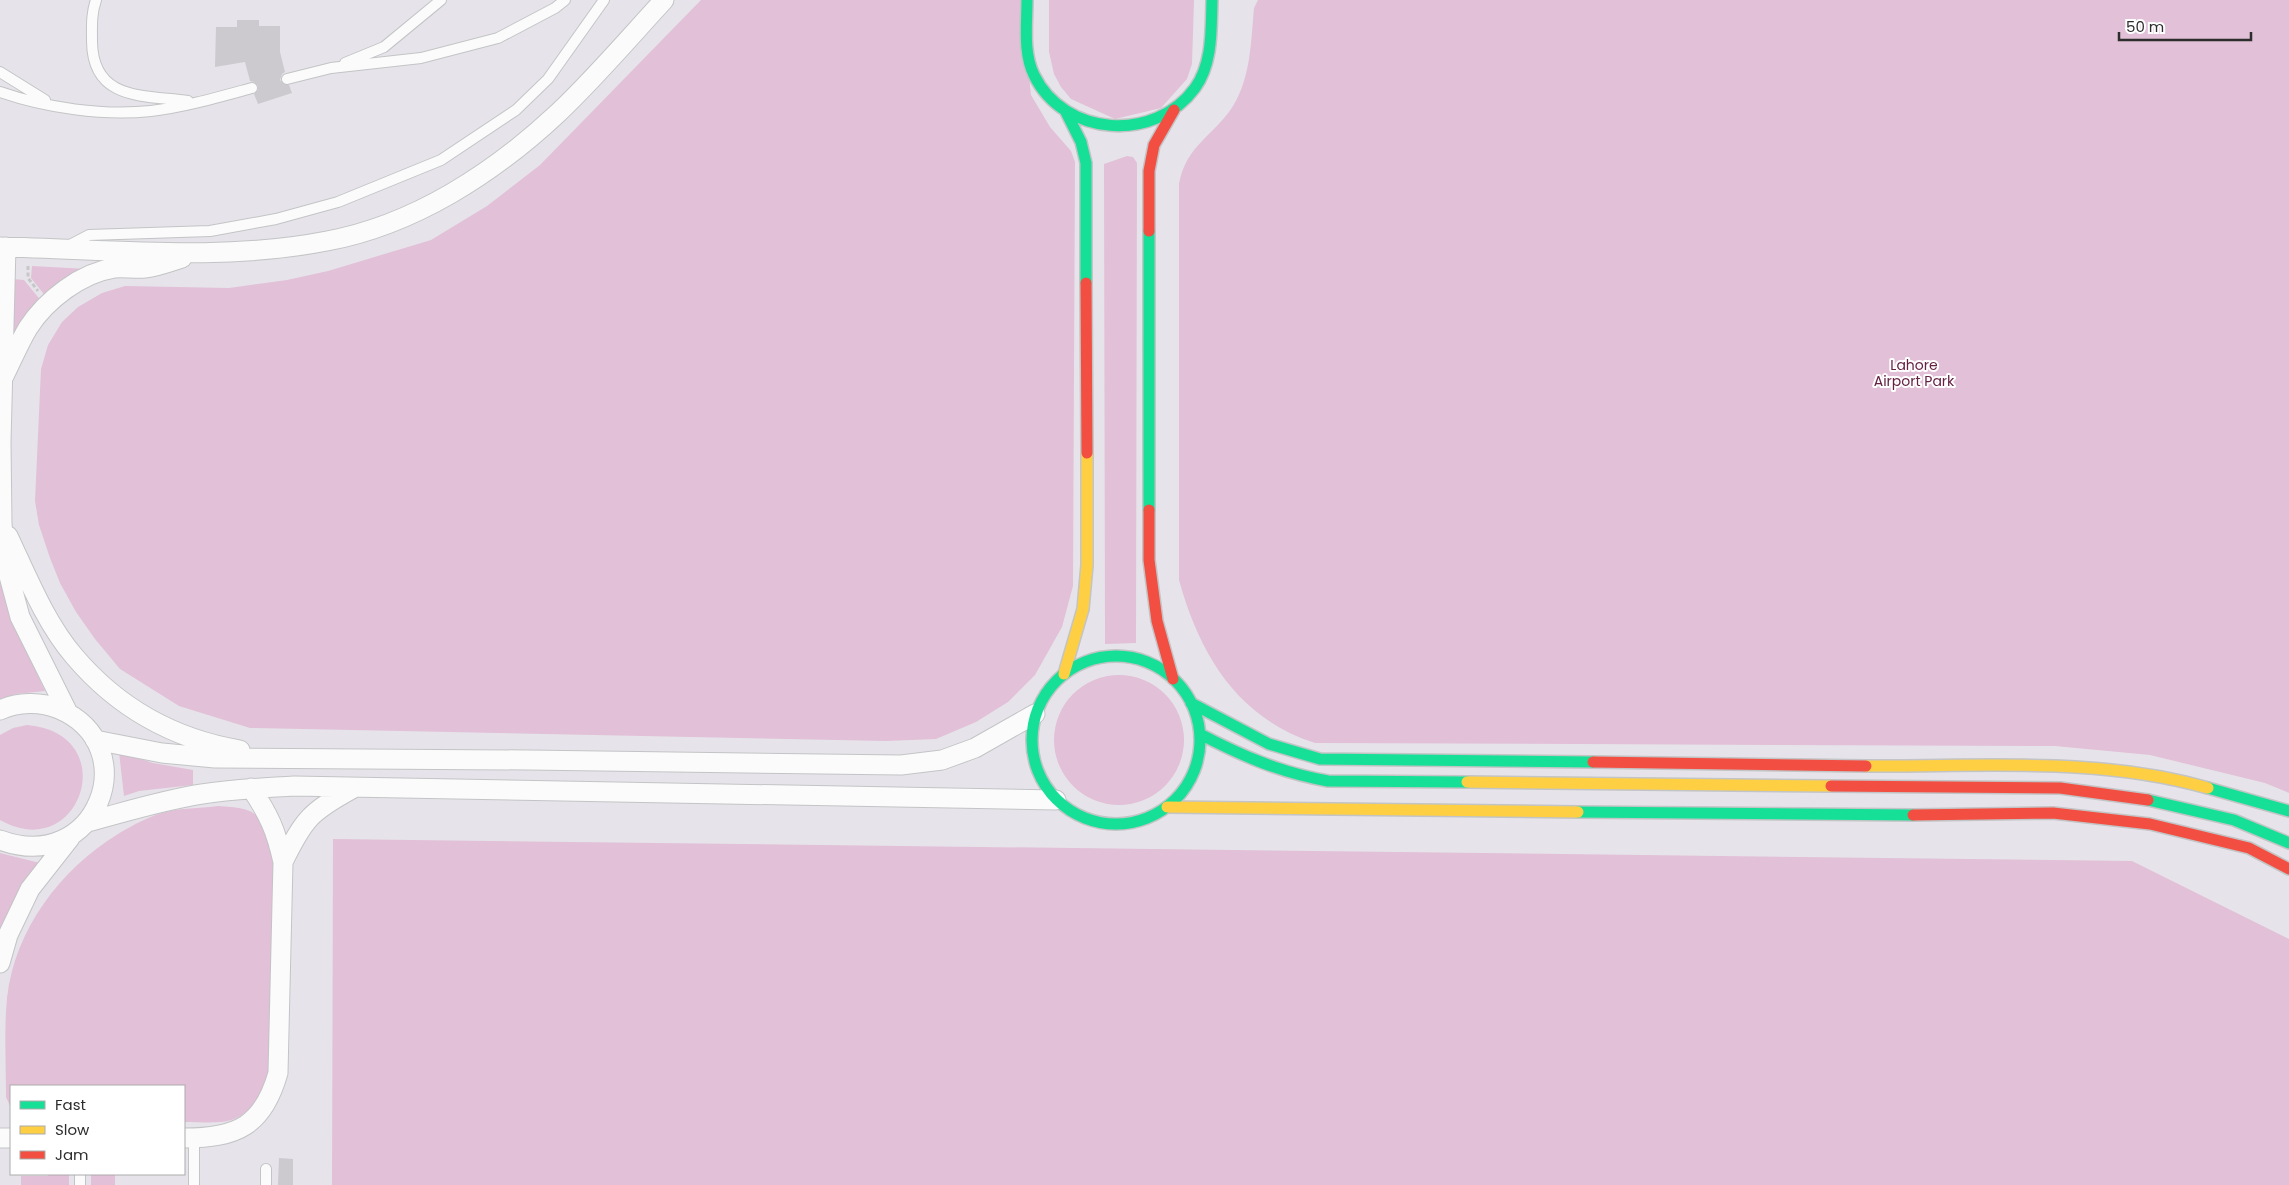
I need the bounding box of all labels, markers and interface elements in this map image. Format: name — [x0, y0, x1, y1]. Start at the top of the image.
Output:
scale bar — [2119, 10, 2252, 42]
text: 50 m — [2126, 16, 2164, 37]
park label: Lahore Airport Park — [1874, 355, 1955, 391]
legend — [10, 1085, 185, 1175]
text: Fast — [55, 1094, 86, 1115]
text: Slow — [55, 1119, 90, 1140]
text: Jam — [55, 1144, 89, 1165]

